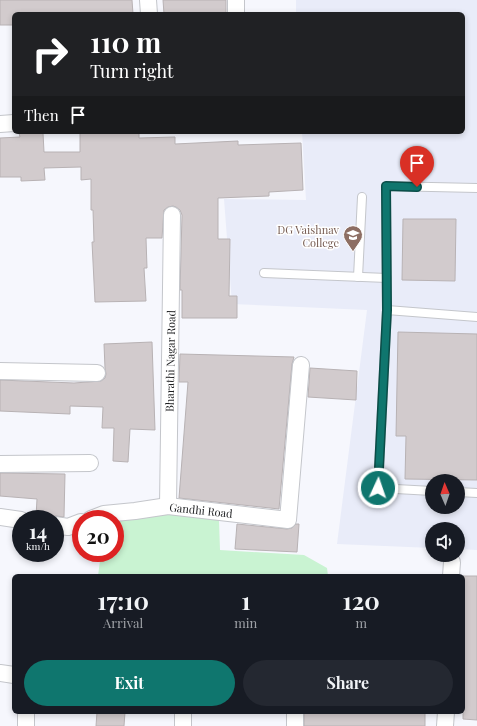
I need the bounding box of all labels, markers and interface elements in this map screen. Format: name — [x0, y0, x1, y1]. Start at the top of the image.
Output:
text: 110 m — [90, 23, 161, 60]
icon: right — [24, 28, 76, 80]
text: Turn right — [90, 59, 173, 83]
icon: arrive — [67, 104, 89, 126]
text: Then — [24, 105, 59, 125]
pin — [400, 146, 434, 187]
icon: arrive — [406, 152, 428, 174]
place label: DG Vaishnav College — [277, 222, 340, 250]
school or university icon: DG Vaishnav College — [342, 224, 364, 252]
street label: Bharathi Nagar Road — [162, 309, 178, 412]
position arrow — [357, 467, 399, 509]
north arrow — [425, 474, 465, 514]
map controls — [425, 474, 465, 562]
street label: Gandhi Road — [169, 499, 234, 521]
speed limit sign: 20 — [72, 510, 124, 562]
text: 14 — [29, 517, 47, 544]
button: sound — [425, 522, 465, 562]
text: km/h — [26, 539, 50, 553]
text: 17:10 — [97, 584, 149, 616]
text: 1 — [241, 584, 250, 616]
text: 120 — [343, 584, 380, 616]
text: Arrival — [103, 614, 143, 631]
text: min — [234, 614, 257, 631]
text: m — [355, 614, 367, 631]
button: Exit — [24, 660, 235, 706]
button: Share — [243, 660, 453, 706]

